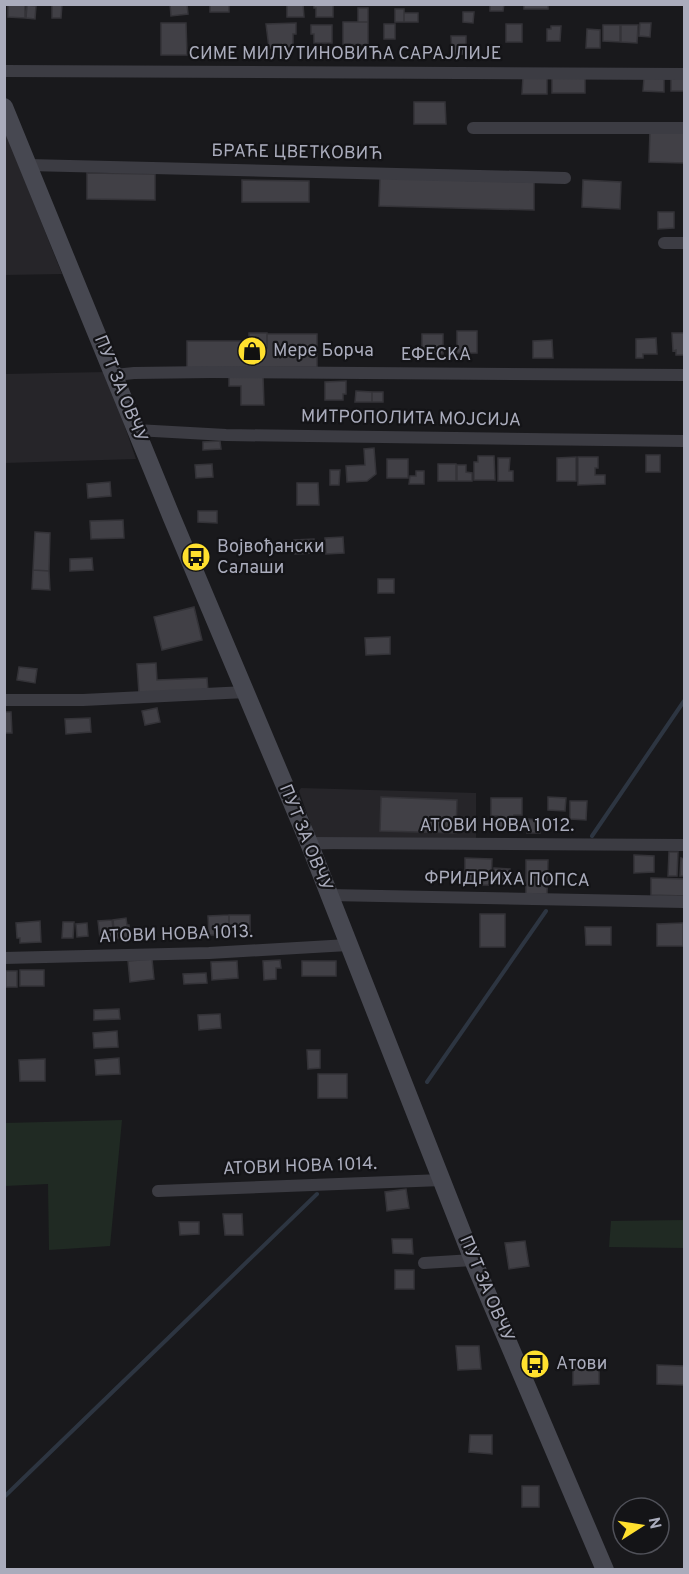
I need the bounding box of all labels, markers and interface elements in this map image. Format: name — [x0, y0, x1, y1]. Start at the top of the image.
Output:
street label: СИМЕ МИЛУТИНОВИЋА САРАЈЛИЈЕ — [189, 43, 501, 66]
street label: БРАЋЕ ЦВЕТКОВИЋ — [211, 140, 383, 166]
street label: ПУТ ЗА ОВЧУ — [88, 332, 152, 446]
shop icon: Мере Борча — [236, 335, 268, 367]
place label: Мере Борча — [273, 340, 374, 363]
street label: ЕФЕСКА — [401, 344, 471, 367]
street label: МИТРОПОЛИТА МОЈСИЈА — [301, 406, 521, 432]
place label: Војвођански Салаши — [217, 536, 325, 580]
bus stop icon: Војвођански Салаши — [180, 541, 212, 573]
street label: ПУТ ЗА ОВЧУ — [273, 781, 337, 895]
street label: АТОВИ НОВА 1012. — [420, 815, 574, 838]
street label: ФРИДРИХА ПОПСА — [424, 867, 590, 893]
street label: АТОВИ НОВА 1013. — [98, 921, 254, 949]
street label: АТОВИ НОВА 1014. — [222, 1153, 378, 1181]
street label: ПУТ ЗА ОВЧУ — [453, 1232, 519, 1346]
bus stop icon: Атови — [519, 1348, 551, 1380]
place label: Атови — [556, 1353, 607, 1376]
north arrow — [611, 1496, 671, 1556]
text: N — [643, 1516, 665, 1531]

